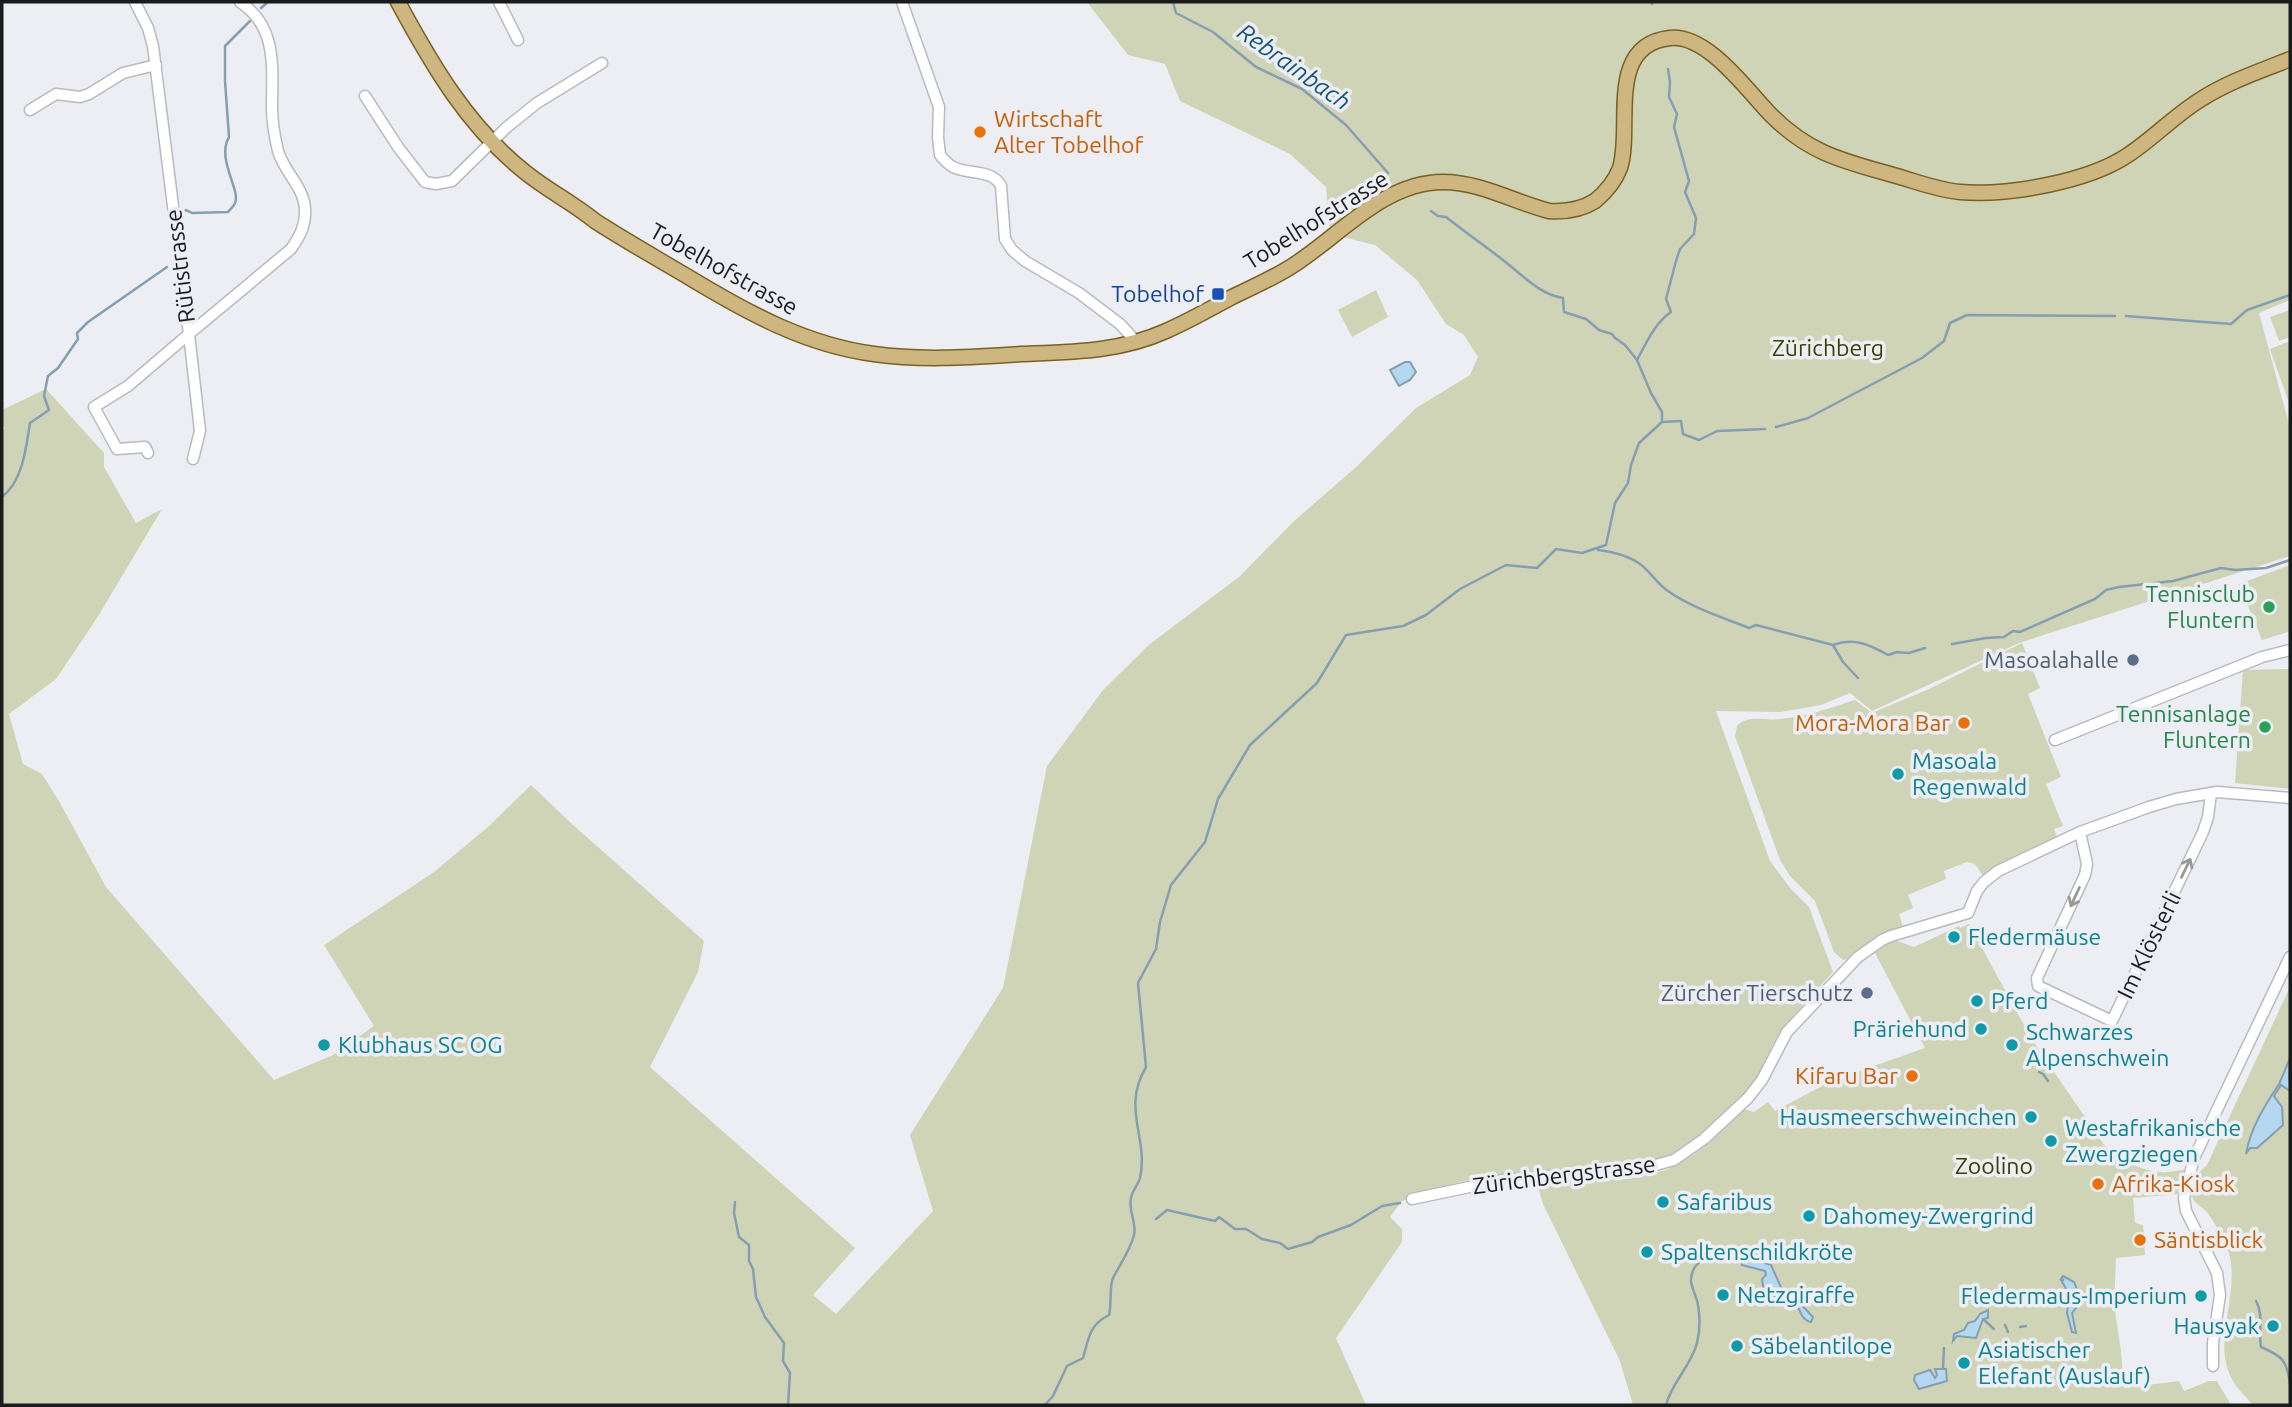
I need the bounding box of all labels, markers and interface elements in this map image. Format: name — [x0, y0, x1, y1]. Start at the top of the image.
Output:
water label: Rebrainbach — [1233, 18, 1356, 115]
place label: Wirtschaft Alter Tobelhof — [994, 106, 1144, 157]
marker: Wirtschaft Alter Tobelhof — [972, 124, 988, 140]
street label: Tobelhofstrasse — [1239, 165, 1392, 274]
street label: Rütistrasse — [160, 208, 199, 324]
street label: Tobelhofstrasse — [646, 218, 802, 319]
place label: Tobelhof — [1111, 281, 1204, 306]
marker: Tobelhof — [1210, 286, 1226, 302]
park label: Zürichberg — [1772, 335, 1884, 360]
place label: Tennisclub Fluntern — [2145, 581, 2255, 632]
marker: Tennisclub Fluntern — [2261, 599, 2277, 615]
place label: Masoalahalle — [1984, 647, 2119, 672]
marker: Masoalahalle — [2125, 652, 2141, 668]
place label: Tennisanlage Fluntern — [2116, 701, 2251, 752]
place label: Mora-Mora Bar — [1795, 710, 1950, 735]
marker: Mora-Mora Bar — [1956, 715, 1972, 731]
marker: Tennisanlage Fluntern — [2257, 719, 2273, 735]
place label: Masoala Regenwald — [1912, 748, 2027, 799]
marker: Masoala Regenwald — [1890, 766, 1906, 782]
one-way arrow — [2180, 858, 2193, 879]
one-way arrow — [2068, 886, 2081, 907]
street label: Im Klösterli — [2112, 887, 2185, 1003]
place label: Fledermäuse — [1968, 924, 2101, 949]
marker: Fledermäuse — [1946, 929, 1962, 945]
place label: Zürcher Tierschutz — [1661, 980, 1853, 1005]
marker: Zürcher Tierschutz — [1859, 985, 1875, 1001]
place label: Pferd — [1991, 988, 2048, 1013]
marker: Pferd — [1969, 993, 1985, 1009]
place label: Präriehund — [1853, 1016, 1967, 1041]
place label: Schwarzes Alpenschwein — [2026, 1019, 2169, 1070]
marker: Präriehund — [1973, 1021, 1989, 1037]
place label: Klubhaus SC OG — [338, 1032, 502, 1057]
marker: Klubhaus SC OG — [316, 1037, 332, 1053]
marker: Schwarzes Alpenschwein — [2004, 1037, 2020, 1053]
place label: Kifaru Bar — [1795, 1063, 1898, 1088]
marker: Kifaru Bar — [1904, 1068, 1920, 1084]
place label: Hausmeerschweinchen — [1779, 1104, 2017, 1129]
marker: Hausmeerschweinchen — [2023, 1109, 2039, 1125]
place label: Westafrikanische Zwergziegen — [2065, 1115, 2241, 1166]
marker: Westafrikanische Zwergziegen — [2043, 1133, 2059, 1149]
street label: Zürichbergstrasse — [1471, 1151, 1657, 1198]
park label: Zoolino — [1955, 1153, 2033, 1178]
place label: Afrika-Kiosk — [2112, 1171, 2236, 1196]
marker: Afrika-Kiosk — [2090, 1176, 2106, 1192]
place label: Safaribus — [1677, 1189, 1772, 1214]
marker: Safaribus — [1655, 1194, 1671, 1210]
place label: Dahomey-Zwergrind — [1823, 1203, 2034, 1228]
marker: Dahomey-Zwergrind — [1801, 1208, 1817, 1224]
place label: Säntisblick — [2154, 1227, 2263, 1252]
marker: Säntisblick — [2132, 1232, 2148, 1248]
place label: Spaltenschildkröte — [1661, 1239, 1854, 1264]
marker: Spaltenschildkröte — [1639, 1244, 1655, 1260]
place label: Netzgiraffe — [1737, 1282, 1855, 1307]
place label: Fledermaus-Imperium — [1961, 1283, 2187, 1308]
marker: Netzgiraffe — [1715, 1287, 1731, 1303]
marker: Fledermaus-Imperium — [2193, 1288, 2209, 1304]
place label: Hausyak — [2174, 1313, 2259, 1338]
marker: Hausyak — [2265, 1318, 2281, 1334]
place label: Säbelantilope — [1751, 1333, 1892, 1358]
place label: Asiatischer Elefant (Auslauf) — [1978, 1337, 2151, 1389]
marker: Säbelantilope — [1729, 1338, 1745, 1354]
marker: Asiatischer Elefant (Auslauf) — [1956, 1355, 1972, 1371]

